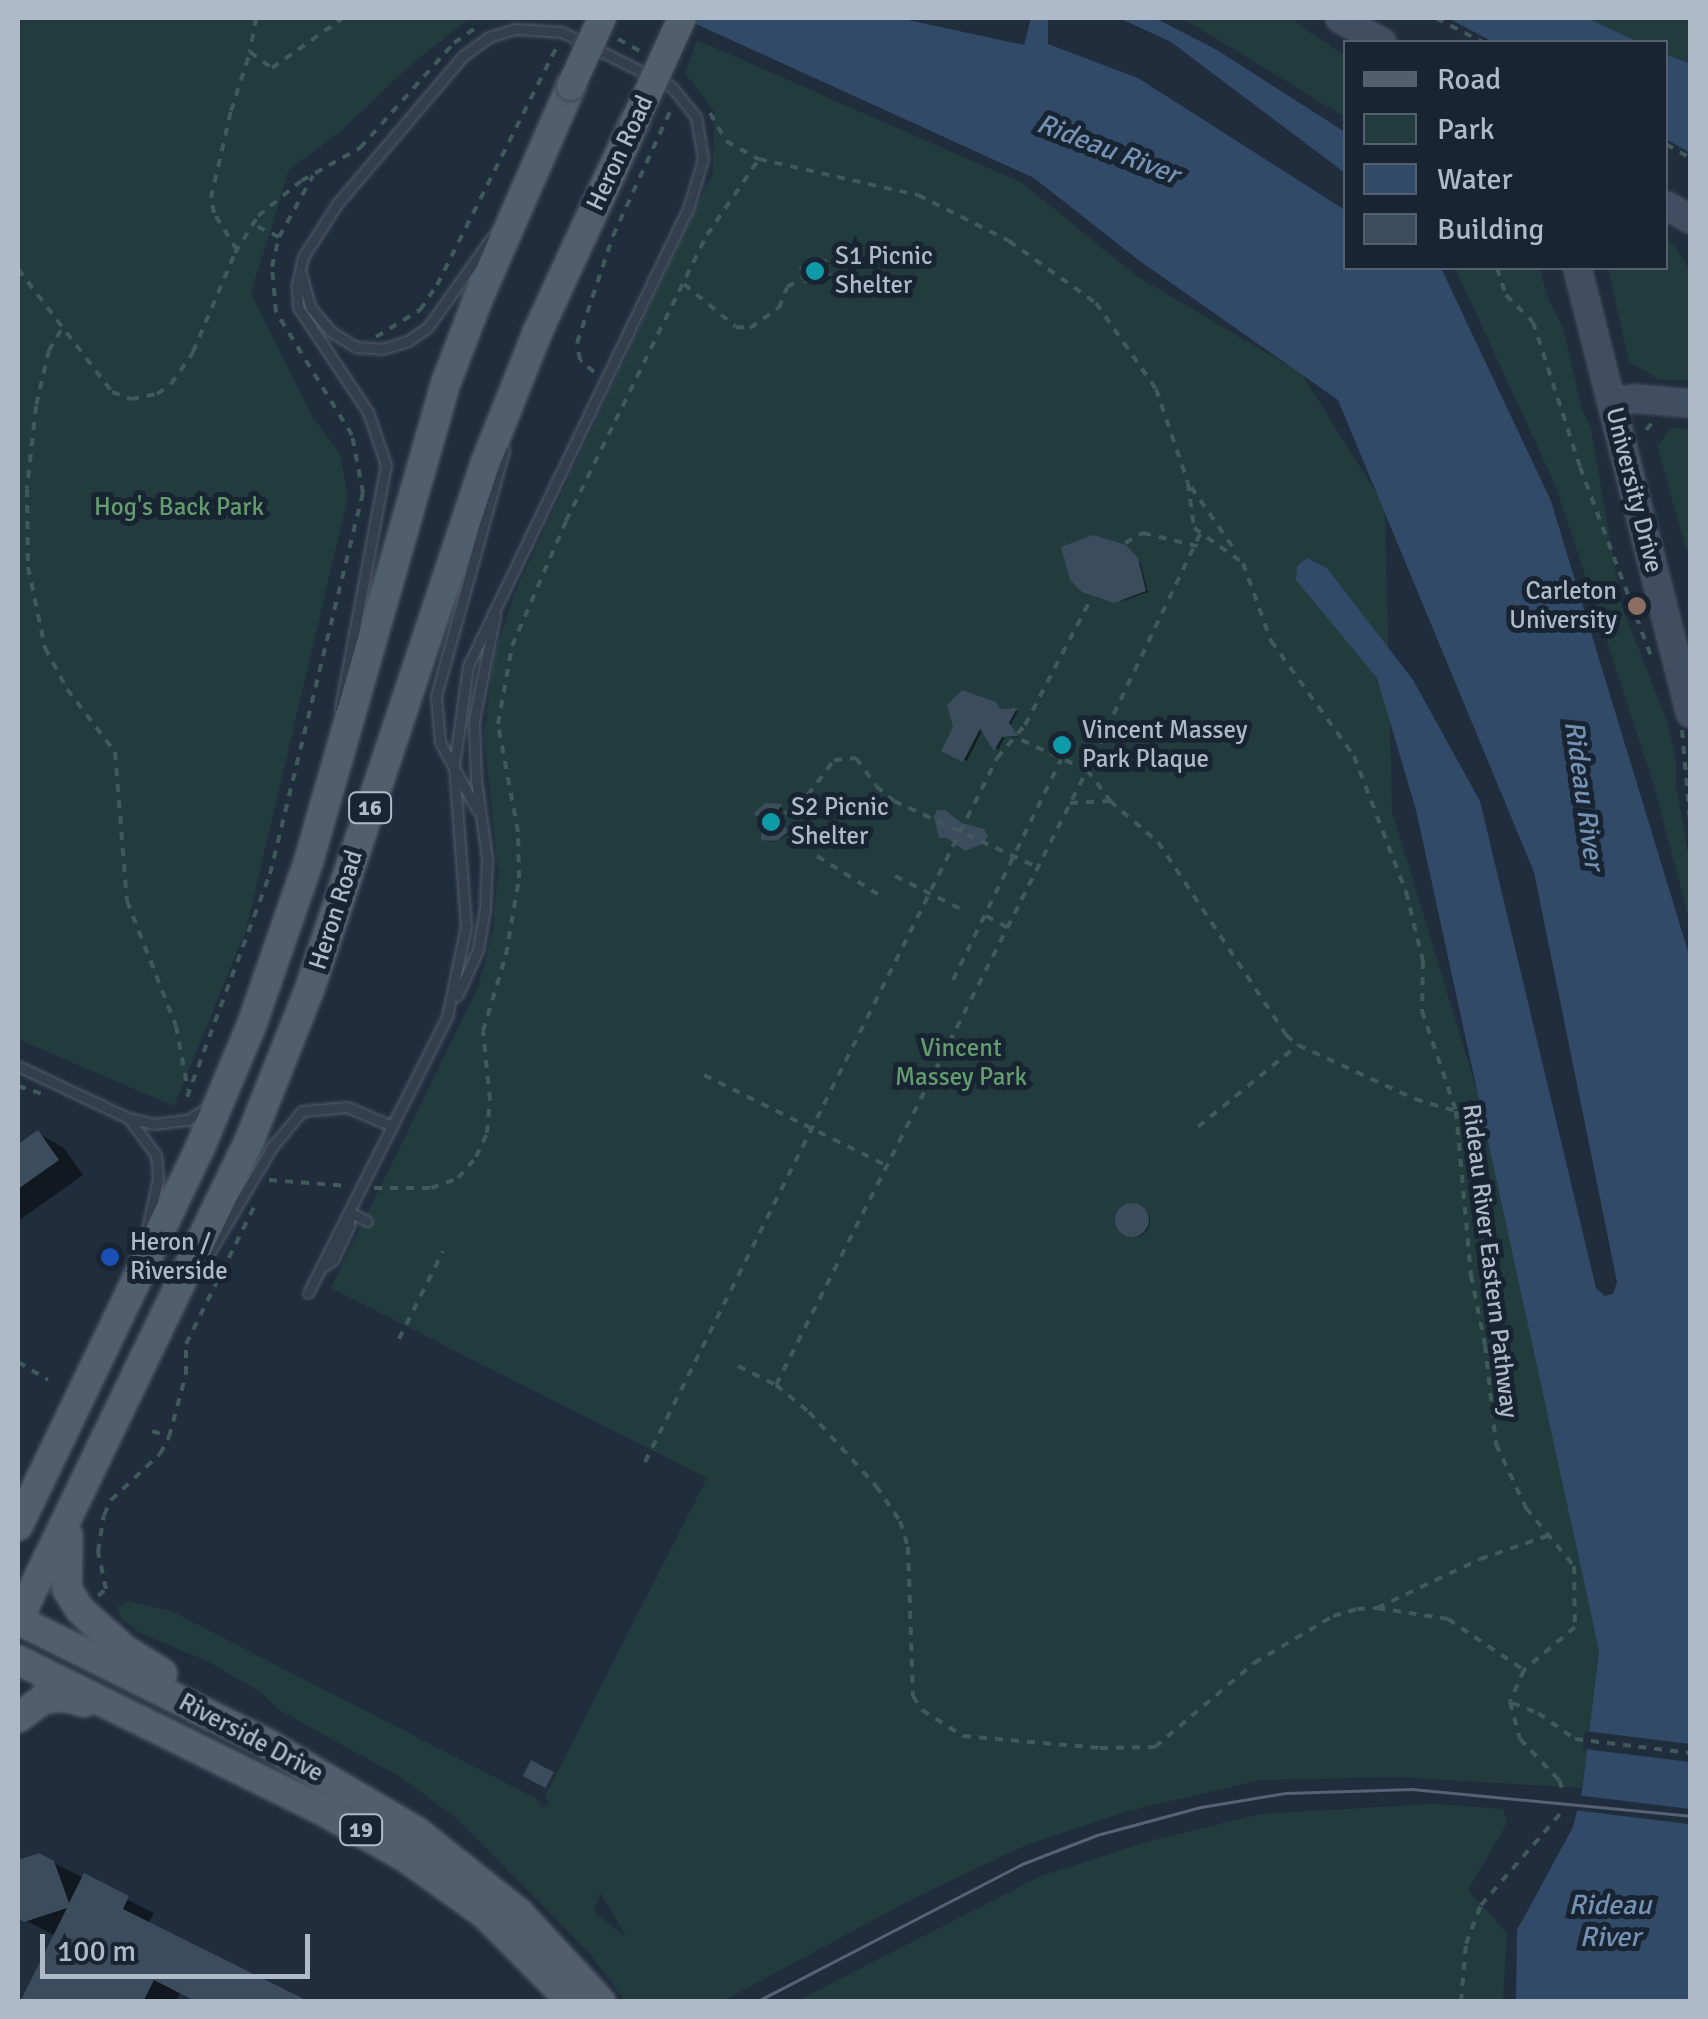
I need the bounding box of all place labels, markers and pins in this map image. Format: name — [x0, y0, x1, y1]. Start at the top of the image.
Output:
place label: S1 Picnic Shelter — [835, 242, 933, 301]
marker: S1 Picnic Shelter — [804, 260, 826, 282]
place label: Carleton University — [1509, 577, 1617, 636]
marker: Carleton University — [1626, 595, 1648, 617]
place label: Vincent Massey Park Plaque — [1082, 716, 1247, 775]
marker: Vincent Massey Park Plaque — [1051, 734, 1073, 756]
place label: S2 Picnic Shelter — [791, 793, 889, 852]
marker: S2 Picnic Shelter — [760, 811, 782, 833]
place label: Heron / Riverside — [130, 1228, 228, 1287]
marker: Heron / Riverside — [99, 1246, 121, 1268]

